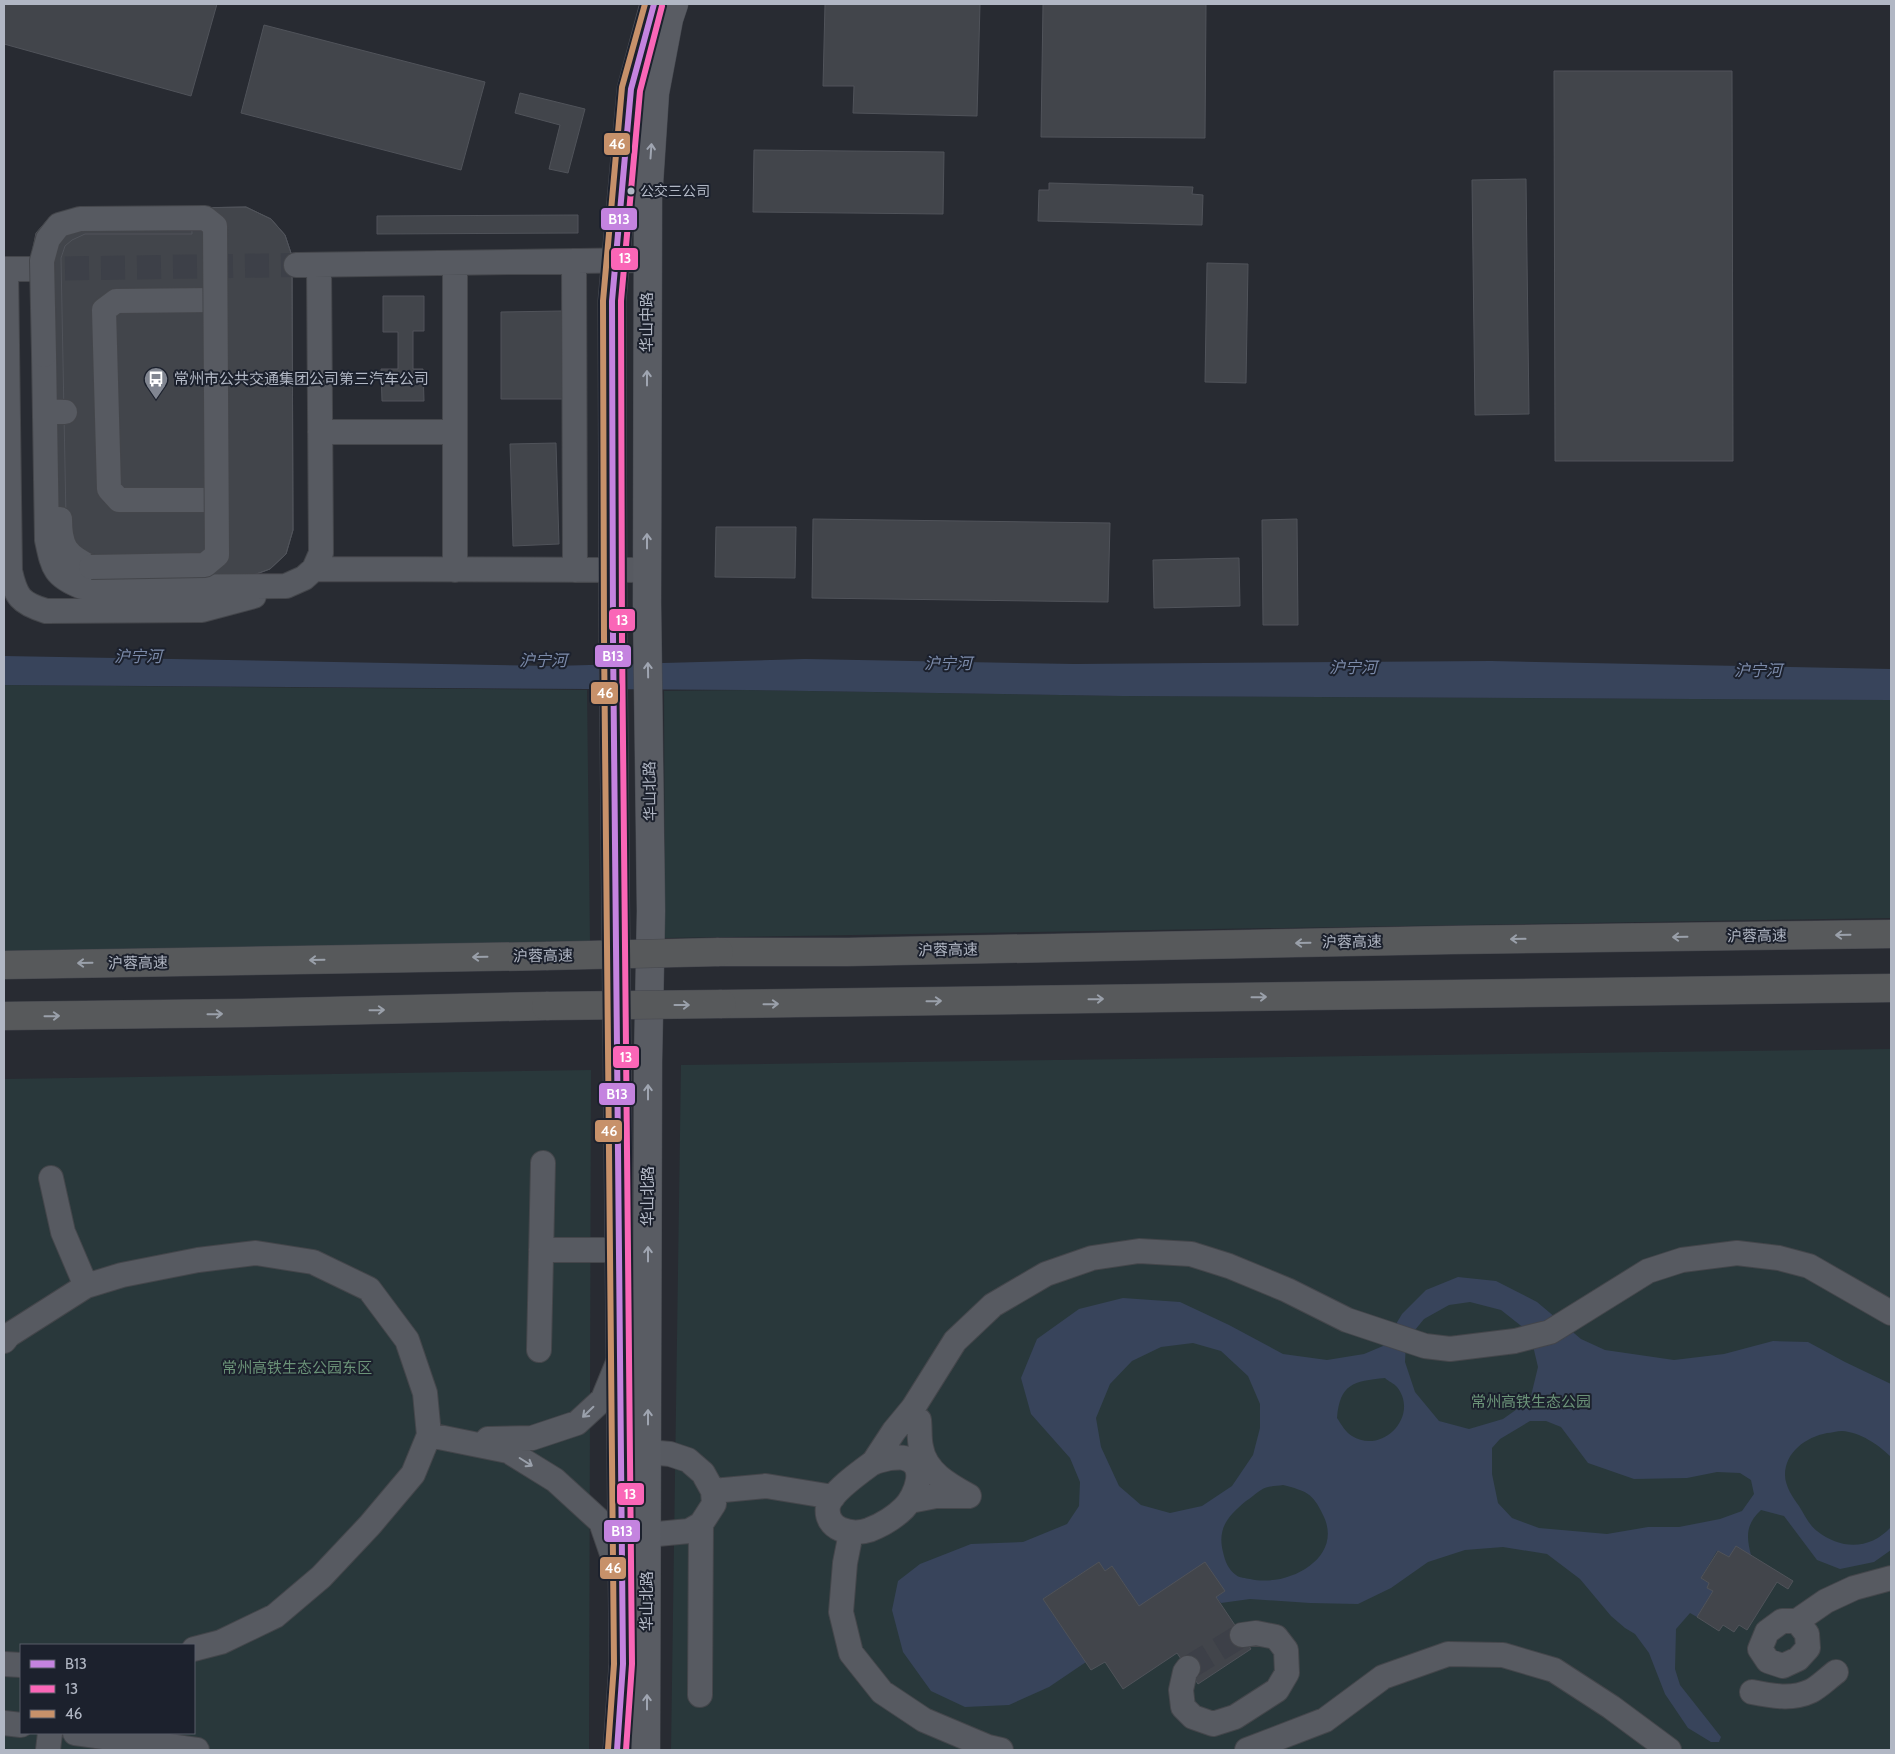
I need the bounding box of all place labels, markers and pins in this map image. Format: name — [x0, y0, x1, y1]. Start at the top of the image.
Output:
place label: 公交三公司 — [640, 182, 710, 200]
marker: 公交三公司 — [626, 186, 636, 196]
bus stop icon: 常州市公共交通集团公司第三汽车公司 — [143, 366, 169, 400]
place label: 常州市公共交通集团公司第三汽车公司 — [174, 370, 429, 388]

